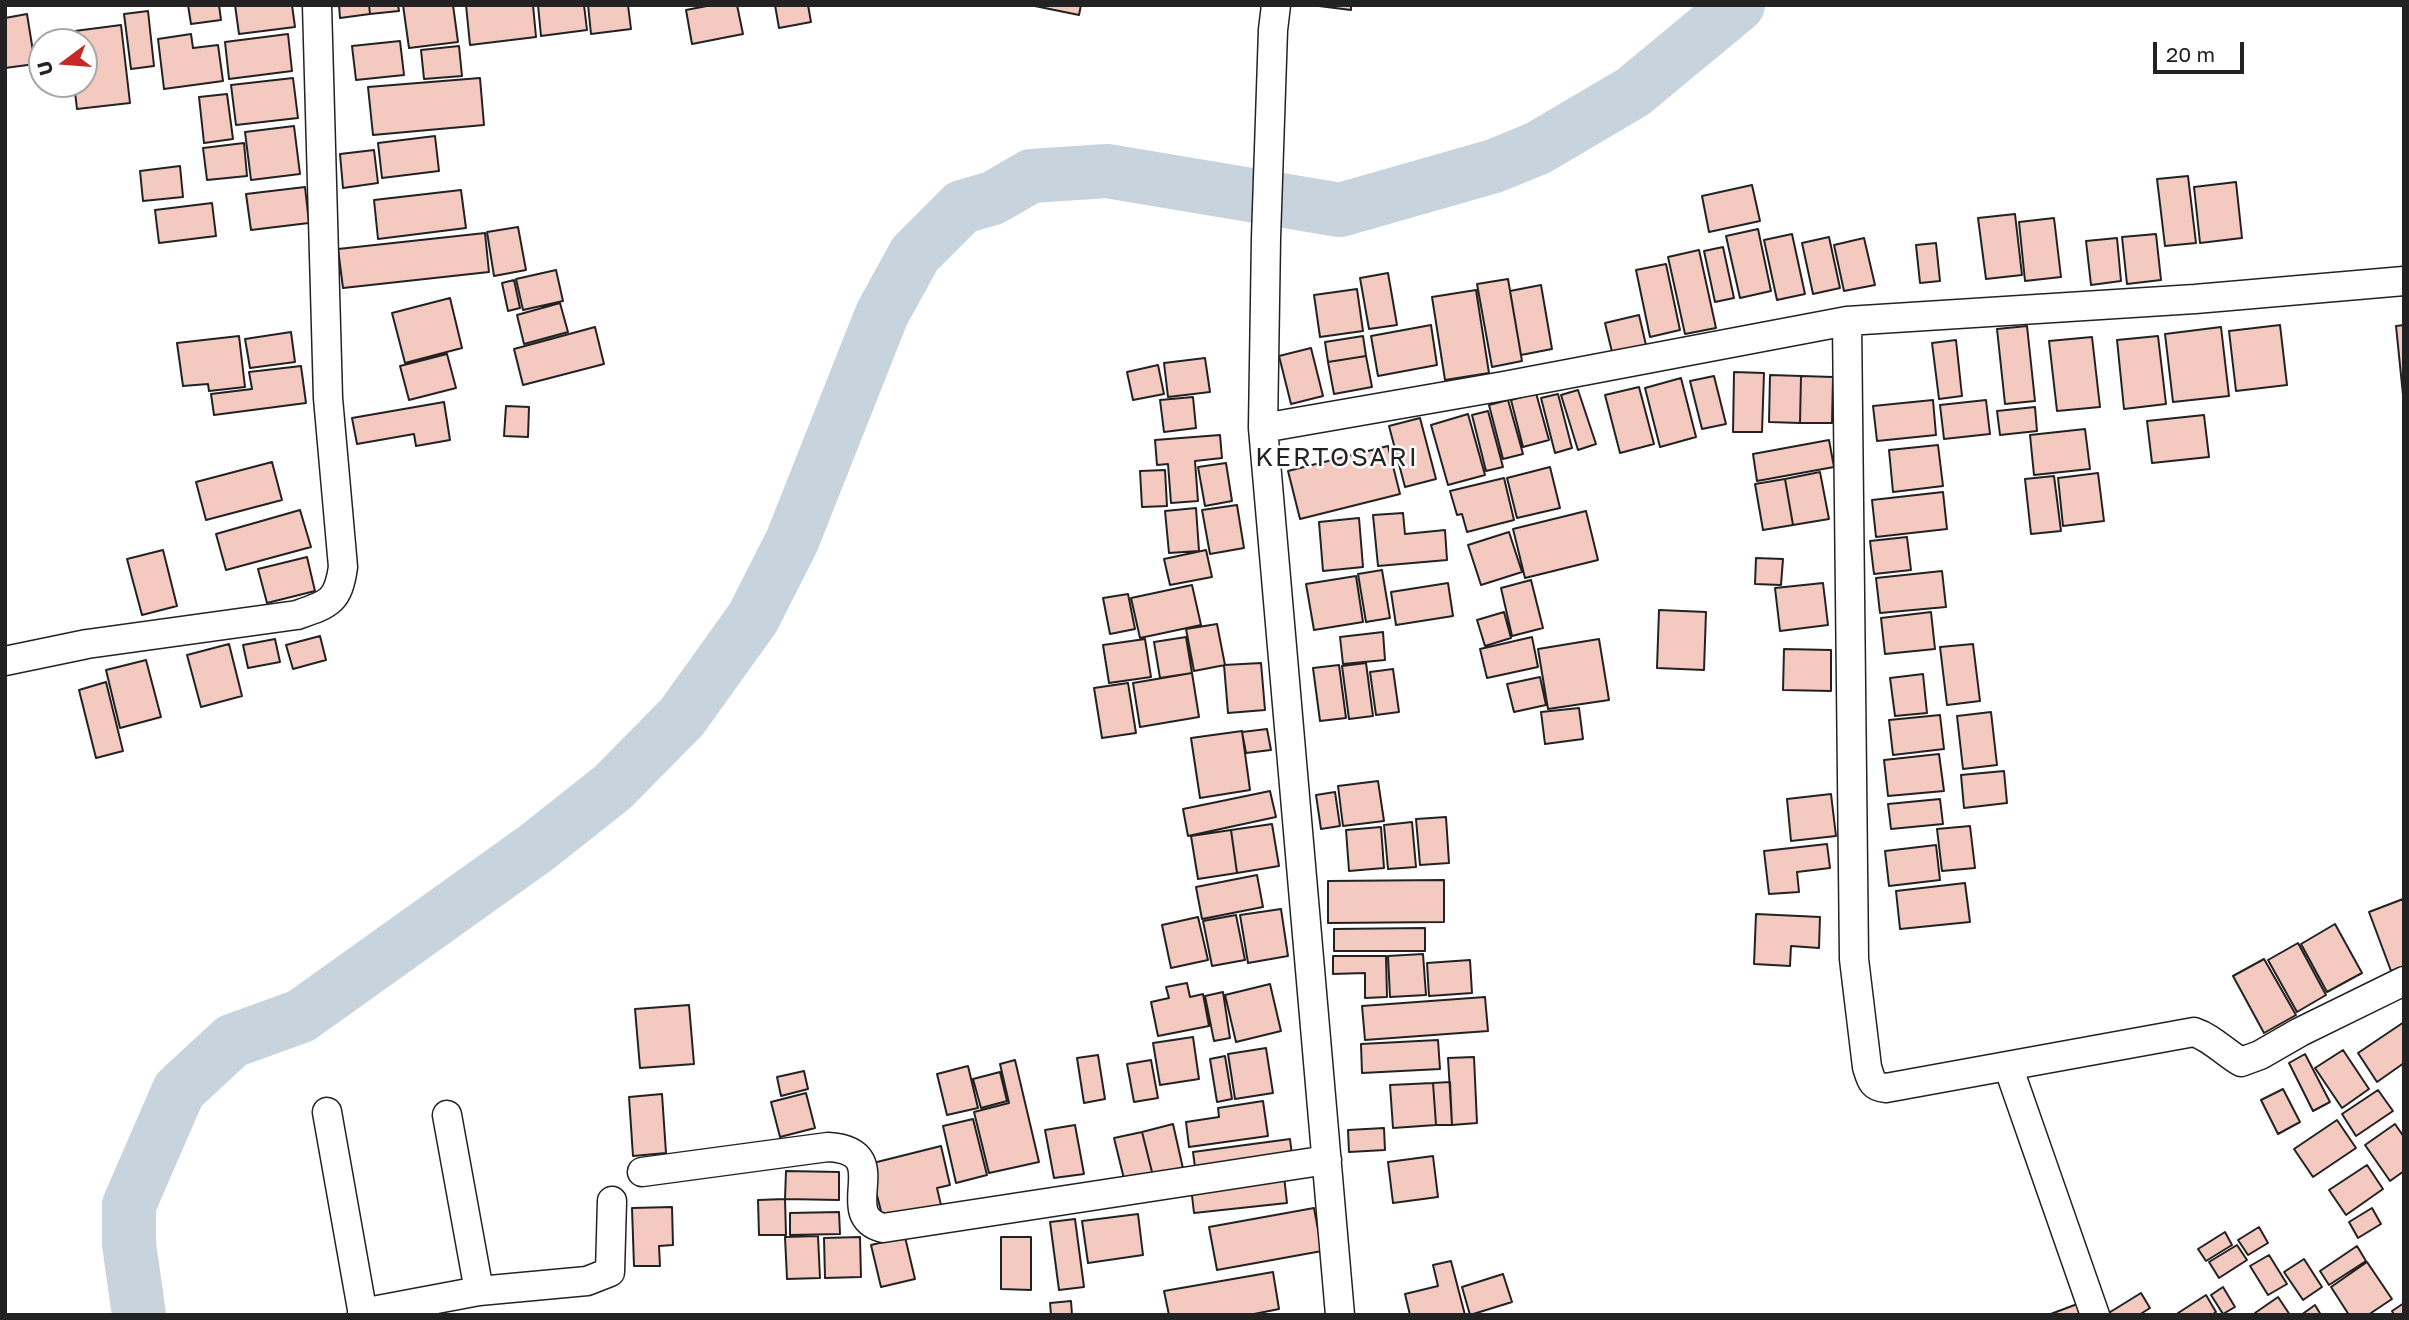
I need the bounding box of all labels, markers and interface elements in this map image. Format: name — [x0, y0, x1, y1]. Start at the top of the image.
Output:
north arrow — [28, 28, 98, 98]
scale bar — [2157, 28, 2248, 72]
text: 20 m — [2166, 41, 2215, 67]
text: U — [31, 59, 57, 78]
district label: KERTOSARI — [1256, 442, 1418, 474]

